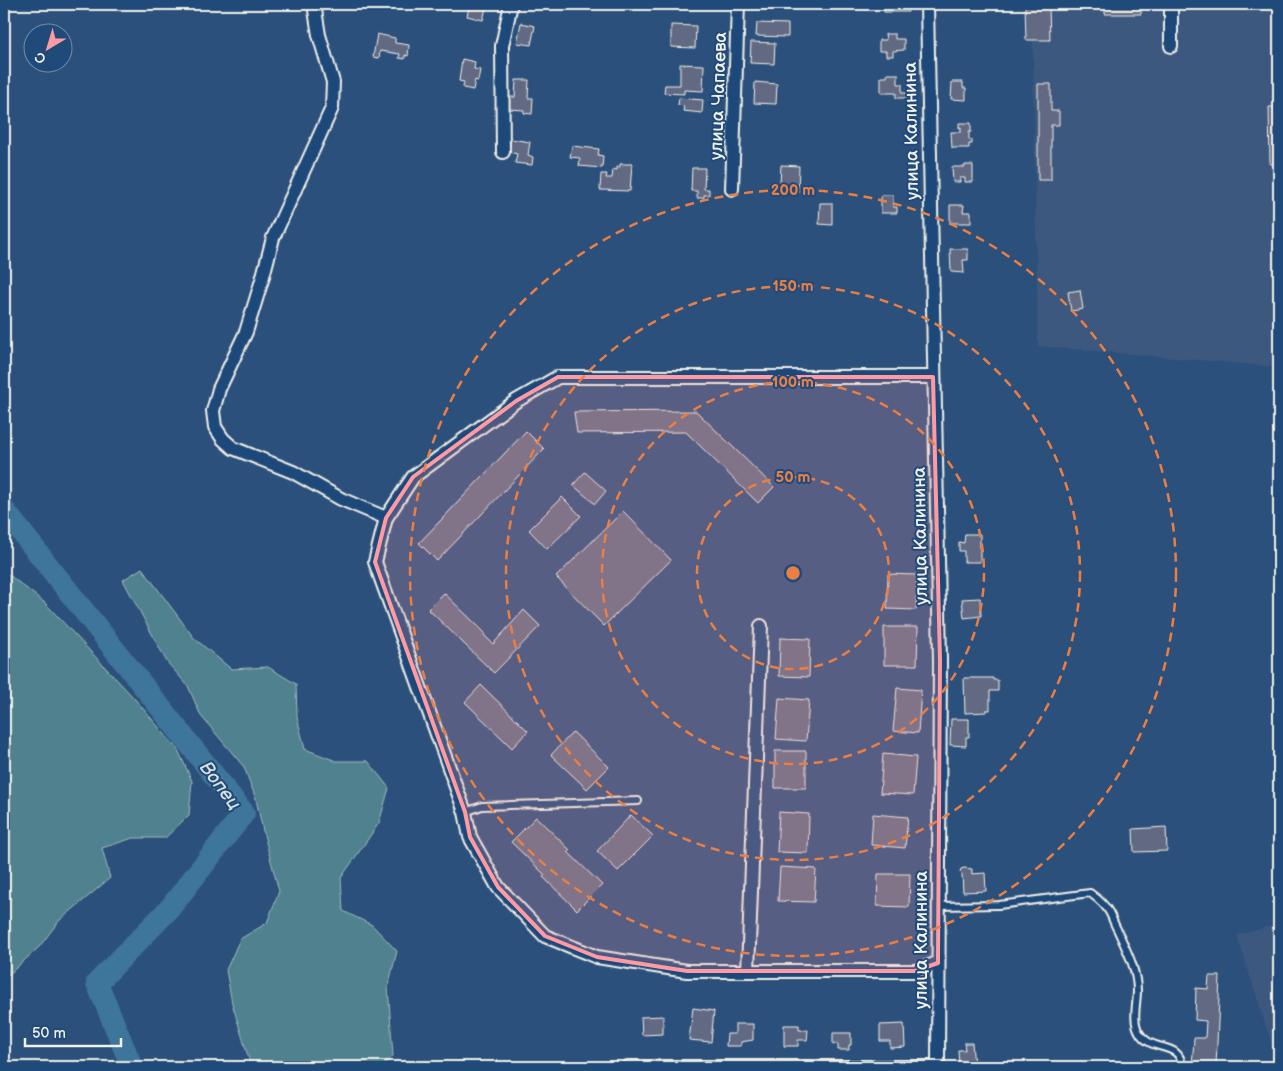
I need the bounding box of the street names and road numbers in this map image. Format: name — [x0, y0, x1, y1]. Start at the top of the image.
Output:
street label: улица Чапаева — [706, 31, 731, 161]
street label: улица Калинина — [900, 61, 923, 200]
street label: улица Калинина — [909, 466, 932, 605]
street label: улица Калинина — [911, 871, 932, 1009]

